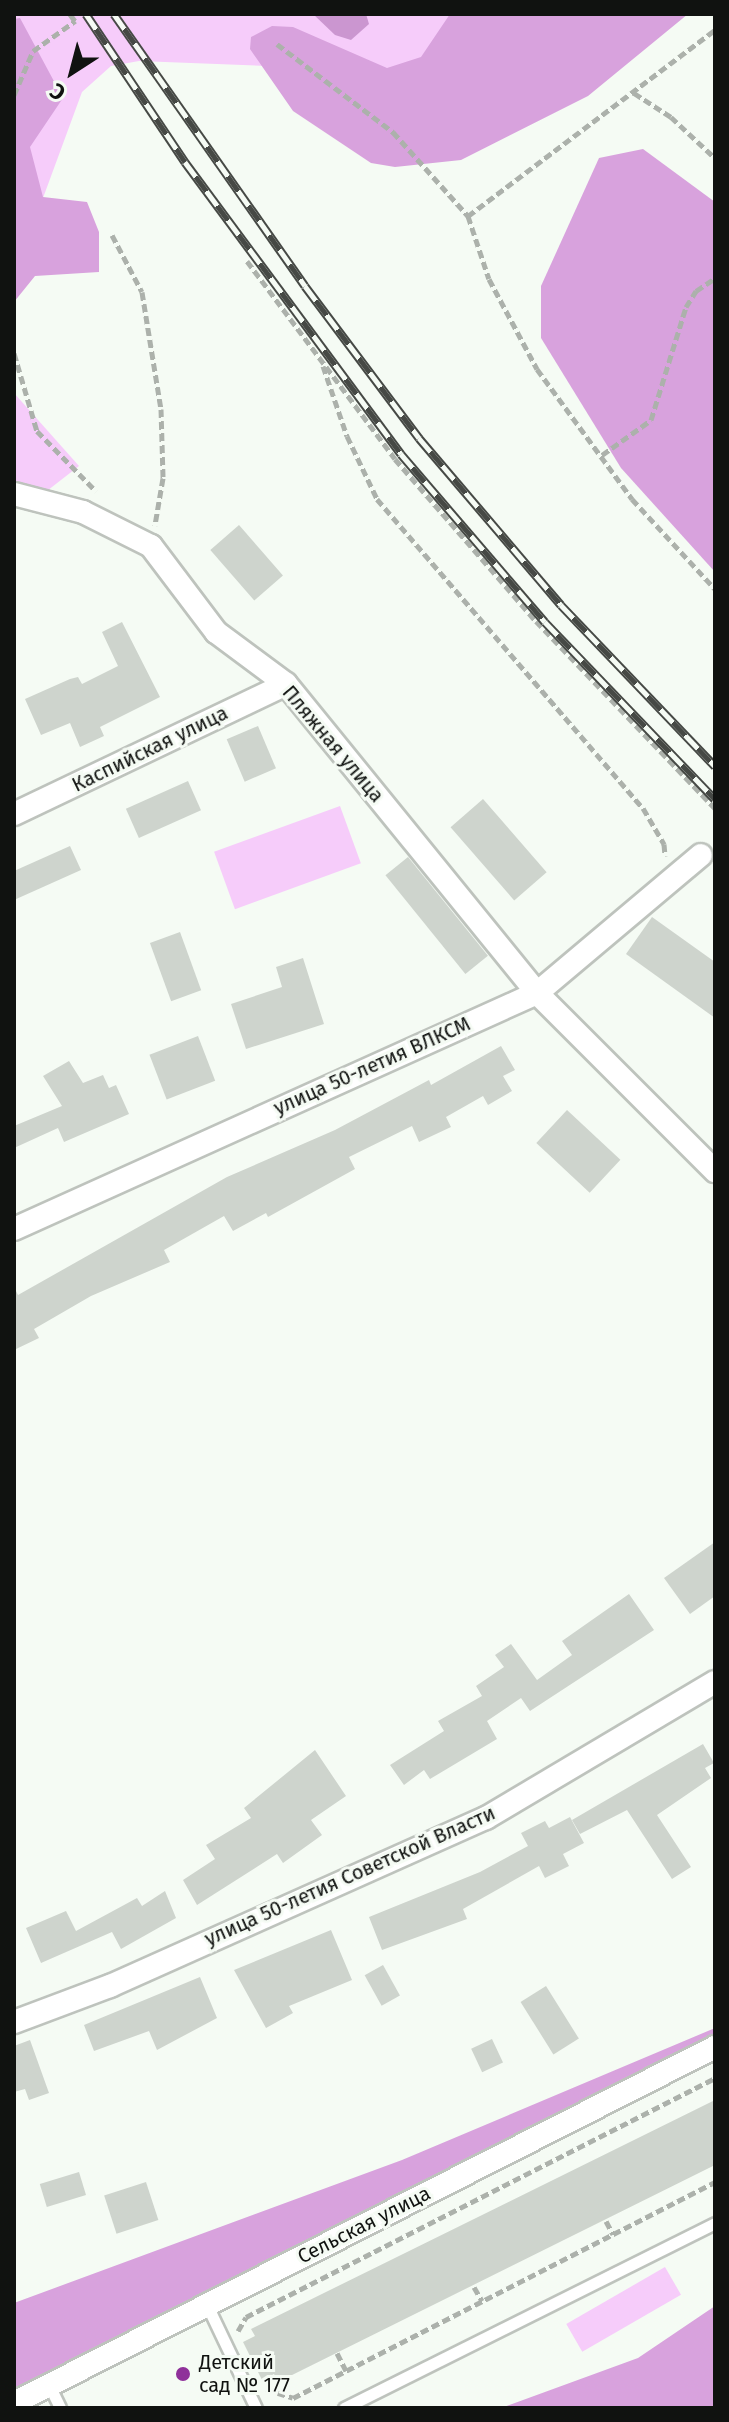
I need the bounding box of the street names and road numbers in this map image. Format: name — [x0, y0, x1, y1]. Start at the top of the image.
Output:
street label: Пляжная улица — [277, 681, 389, 807]
street label: Каспийская улица — [68, 701, 232, 797]
street label: улица 50-летия ВЛКСМ — [270, 1012, 474, 1120]
street label: улица 50-летия Советской Власти — [201, 1801, 499, 1951]
street label: Сельская улица — [294, 2181, 434, 2269]

